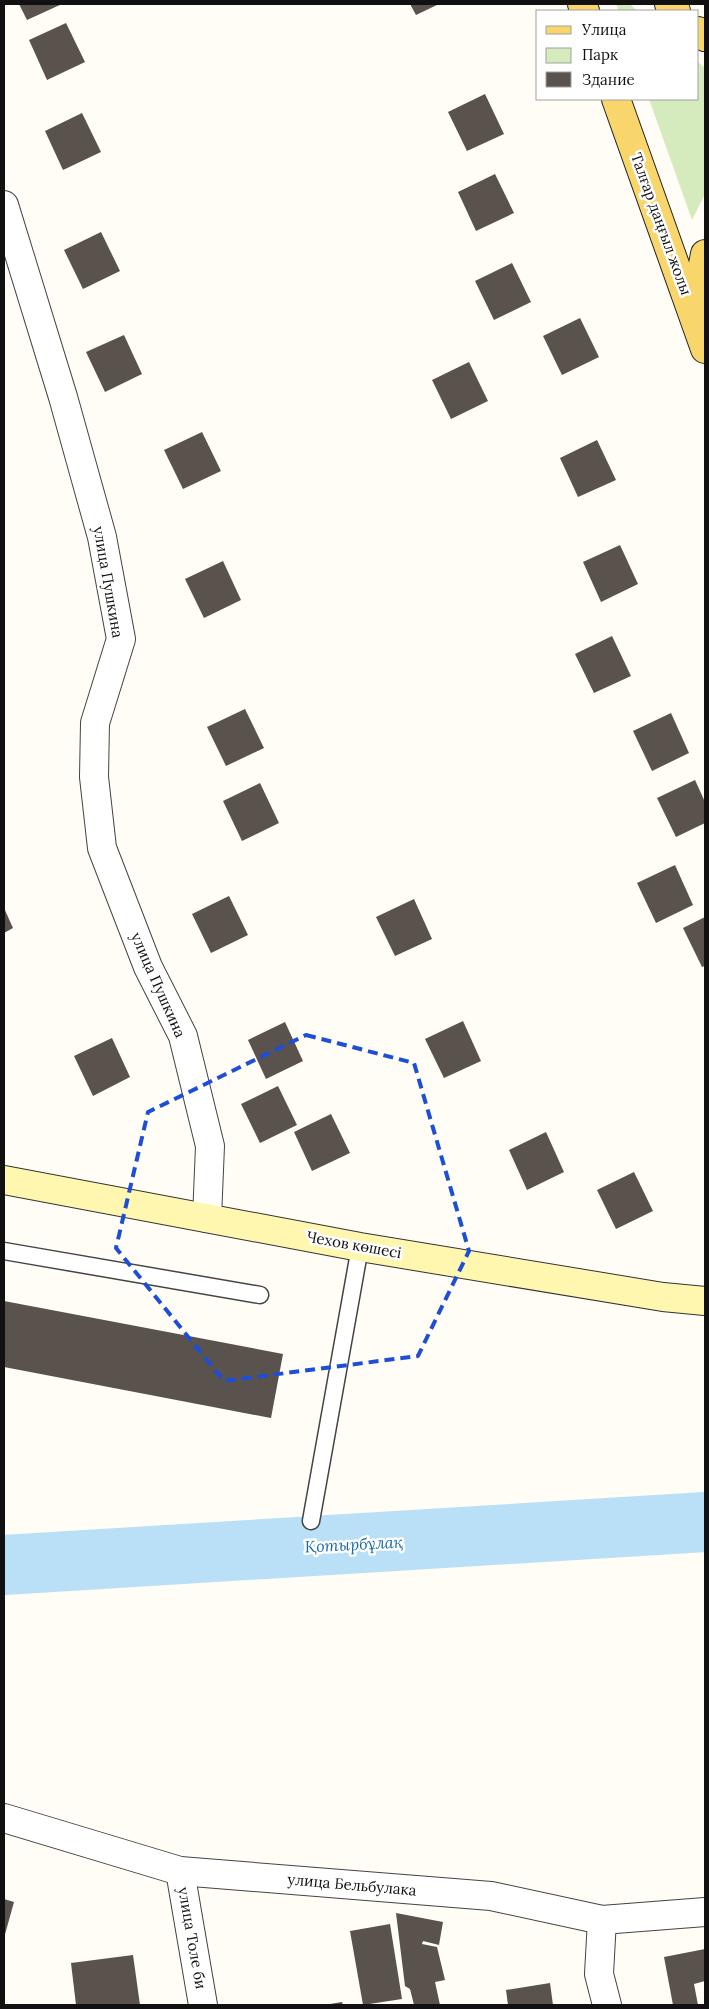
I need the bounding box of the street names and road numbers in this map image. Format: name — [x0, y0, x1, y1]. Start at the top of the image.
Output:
street label: Талғар даңғыл жолы — [627, 150, 696, 298]
street label: улица Пушкина — [89, 525, 128, 640]
street label: улица Пушкина — [127, 929, 190, 1041]
street label: Чехов көшесі — [305, 1227, 403, 1262]
street label: улица Бельбулака — [287, 1869, 418, 1900]
street label: улица Толе би — [174, 1885, 211, 1990]

